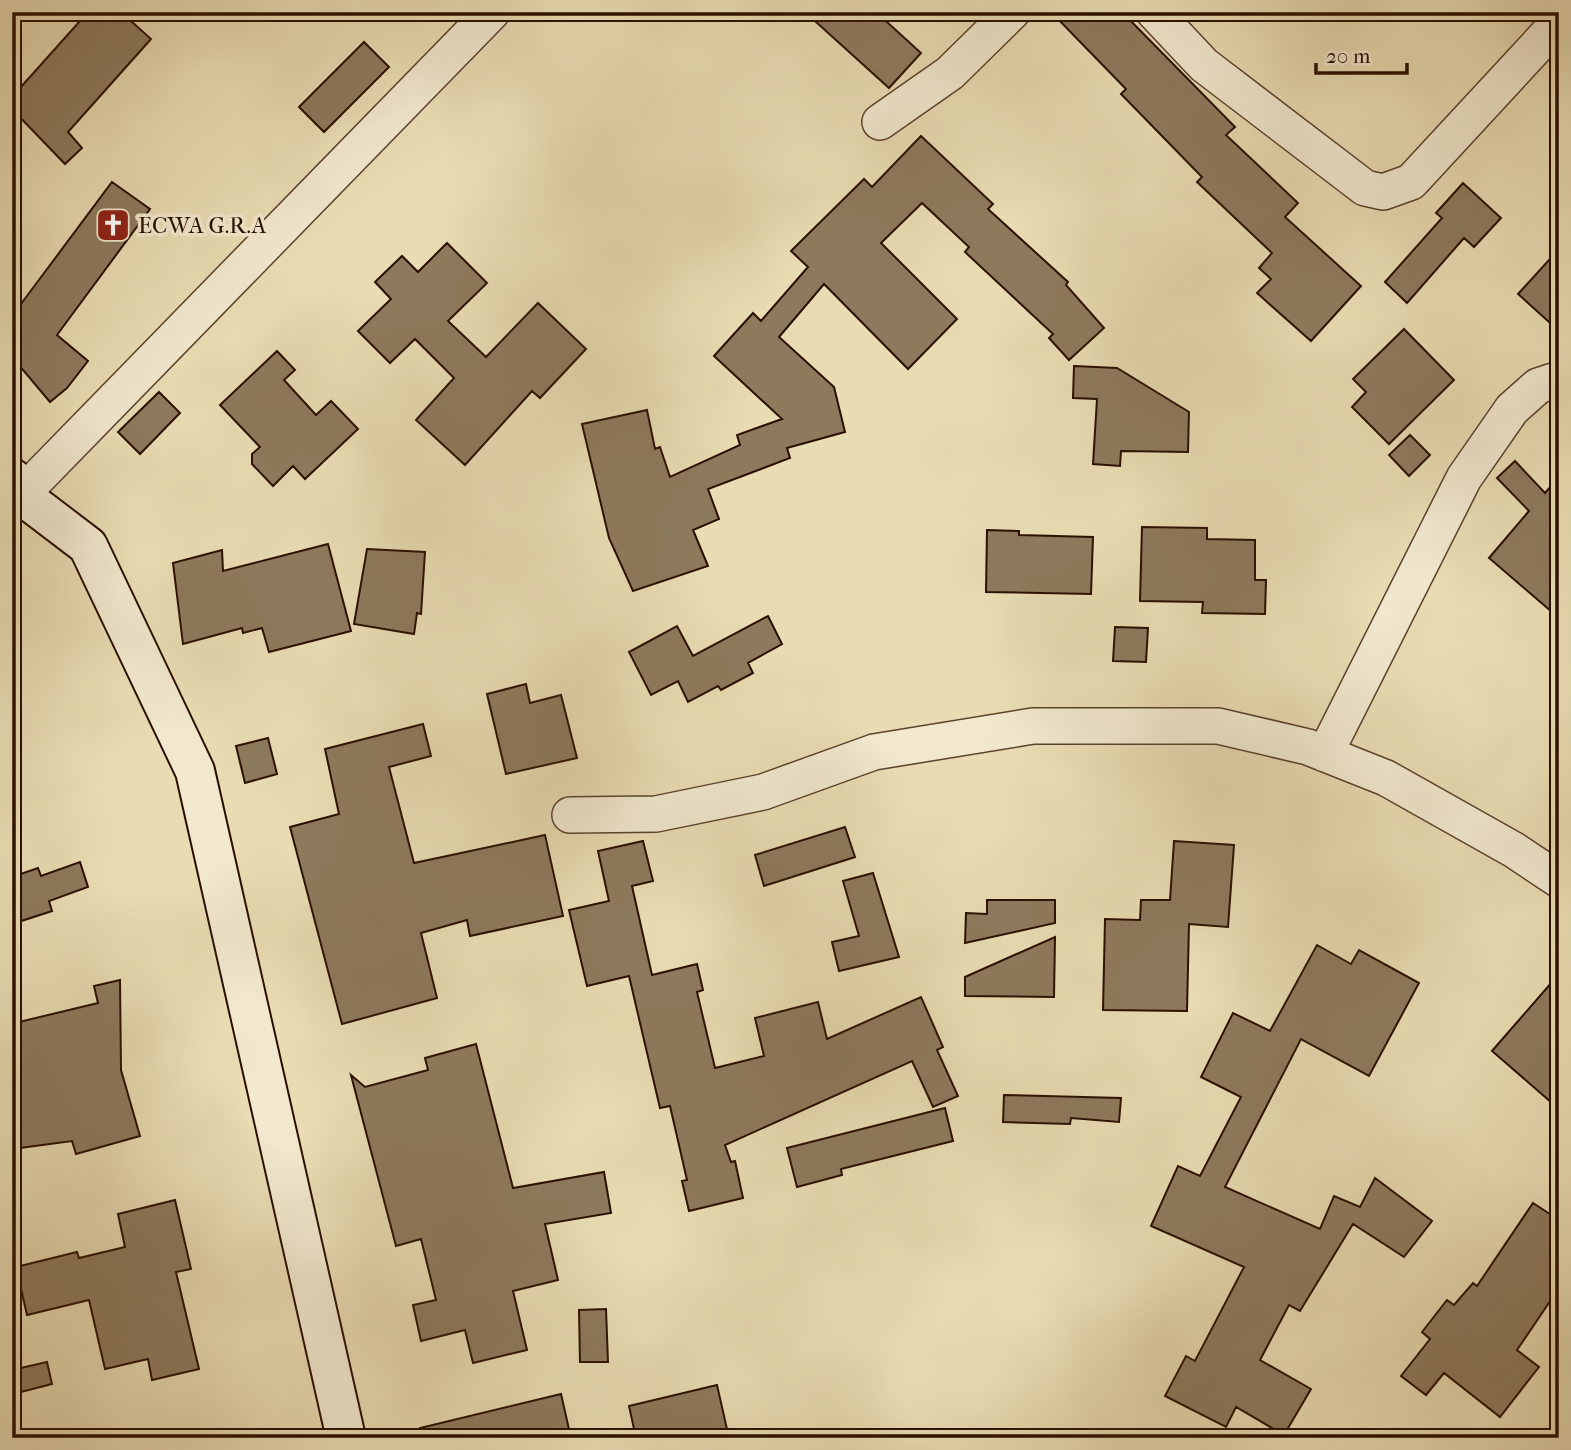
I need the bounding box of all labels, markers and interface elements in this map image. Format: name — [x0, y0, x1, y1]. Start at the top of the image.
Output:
scale bar — [1316, 32, 1406, 76]
text: 20 m — [1326, 44, 1371, 68]
church icon: ECWA G.R.A — [94, 206, 132, 244]
place label: ECWA G.R.A — [138, 212, 268, 239]

